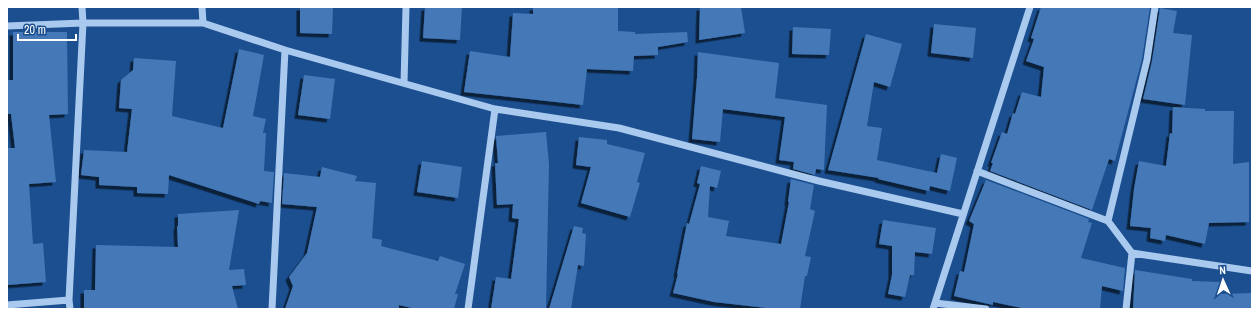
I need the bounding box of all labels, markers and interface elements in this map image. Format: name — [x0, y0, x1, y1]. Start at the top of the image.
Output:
scale bar — [18, 16, 76, 42]
text: 20 m — [24, 22, 46, 38]
north arrow — [1203, 260, 1243, 300]
text: N — [1219, 263, 1226, 277]

